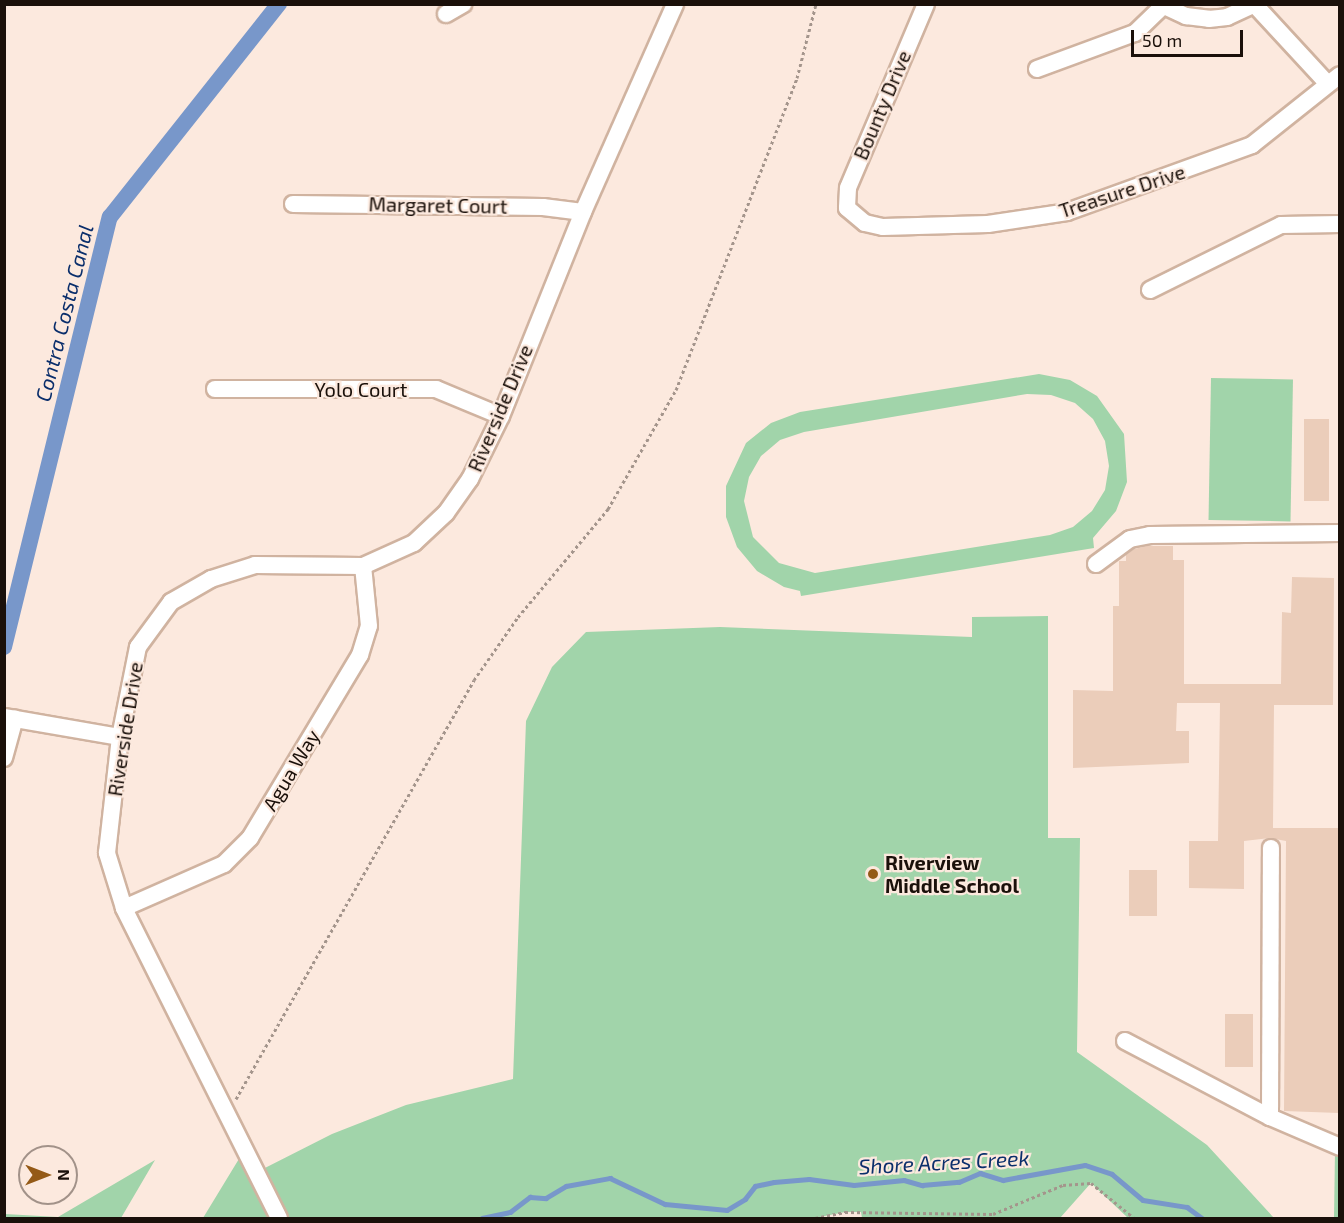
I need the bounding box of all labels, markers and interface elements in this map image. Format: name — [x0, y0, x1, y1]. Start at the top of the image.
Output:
scale bar — [1134, 18, 1246, 56]
text: 50 m — [1142, 29, 1182, 51]
street label: Bounty Drive — [848, 46, 916, 164]
street label: Treasure Drive — [1056, 159, 1188, 223]
street label: Margaret Court — [368, 192, 508, 218]
water label: Contra Costa Canal — [30, 222, 98, 404]
street label: Riverside Drive — [462, 341, 538, 475]
street label: Yolo Court — [315, 377, 407, 401]
street label: Riverside Drive — [103, 660, 147, 798]
street label: Agua Way — [257, 725, 325, 815]
place label: Riverview Middle School — [885, 850, 1019, 897]
marker: Riverview Middle School — [866, 867, 880, 881]
north arrow — [18, 1145, 78, 1205]
water label: Shore Acres Creek — [858, 1145, 1030, 1179]
text: N — [55, 1169, 74, 1181]

